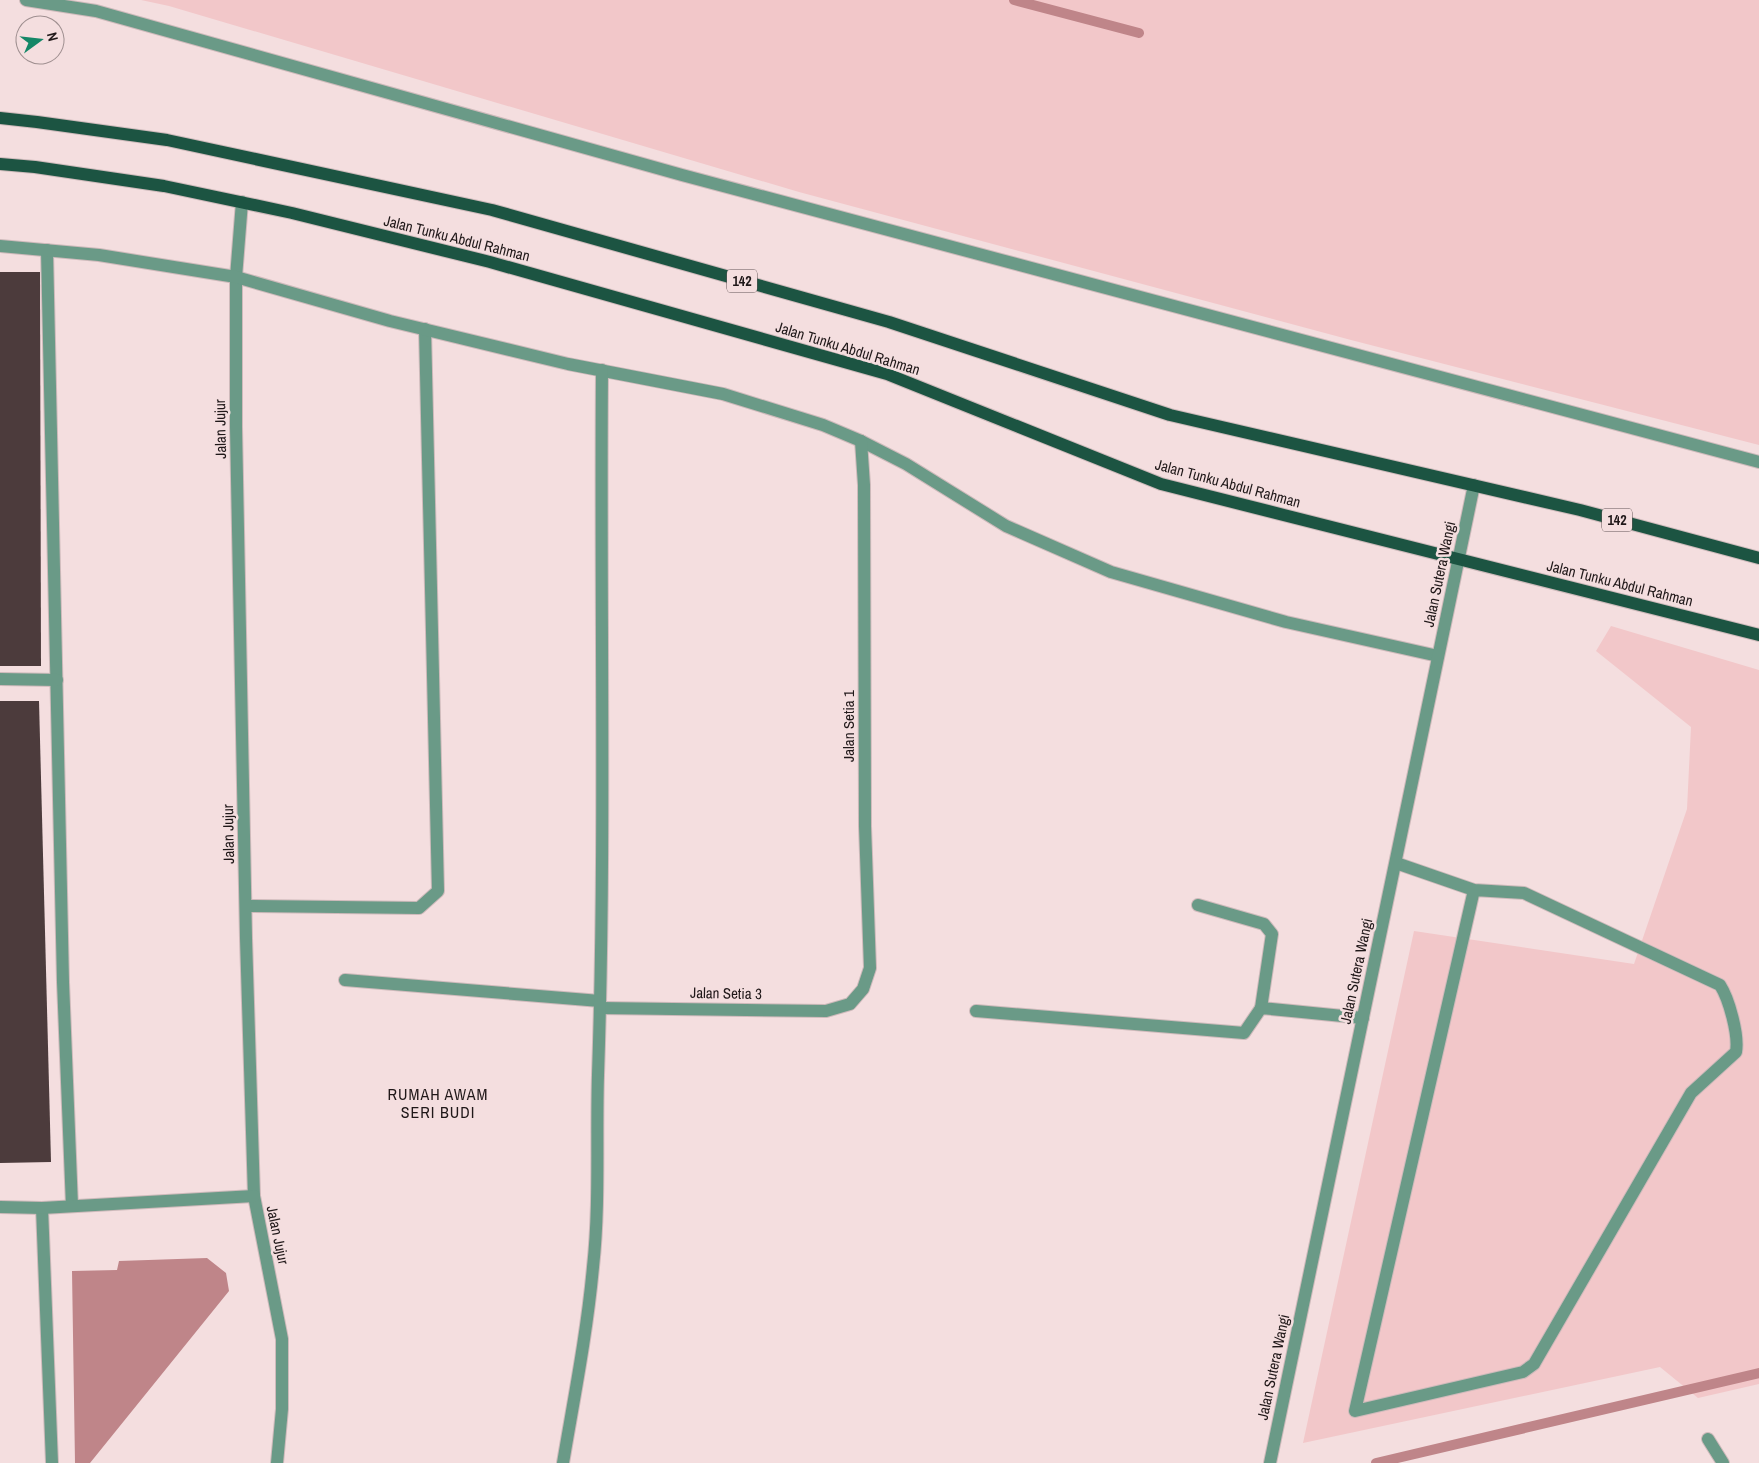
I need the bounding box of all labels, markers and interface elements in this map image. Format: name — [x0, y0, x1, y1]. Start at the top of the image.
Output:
north arrow — [15, 15, 65, 65]
text: N — [43, 30, 62, 43]
street label: Jalan Tunku Abdul Rahman — [382, 210, 532, 266]
road number: 142 — [727, 270, 757, 292]
street label: Jalan Tunku Abdul Rahman — [773, 316, 923, 380]
street label: Jalan Jujur — [209, 399, 231, 459]
street label: Jalan Tunku Abdul Rahman — [1153, 453, 1303, 513]
road number: 142 — [1602, 508, 1632, 532]
street label: Jalan Sutera Wangi — [1418, 519, 1460, 629]
street label: Jalan Tunku Abdul Rahman — [1545, 555, 1695, 611]
street label: Jalan Setia 1 — [838, 690, 859, 762]
street label: Jalan Jujur — [217, 804, 239, 864]
street label: Jalan Sutera Wangi — [1335, 916, 1377, 1026]
street label: Jalan Setia 3 — [690, 982, 762, 1004]
district label: RUMAH AWAM SERI BUDI — [388, 1083, 488, 1123]
street label: Jalan Jujur — [262, 1204, 294, 1266]
street label: Jalan Sutera Wangi — [1252, 1312, 1294, 1422]

